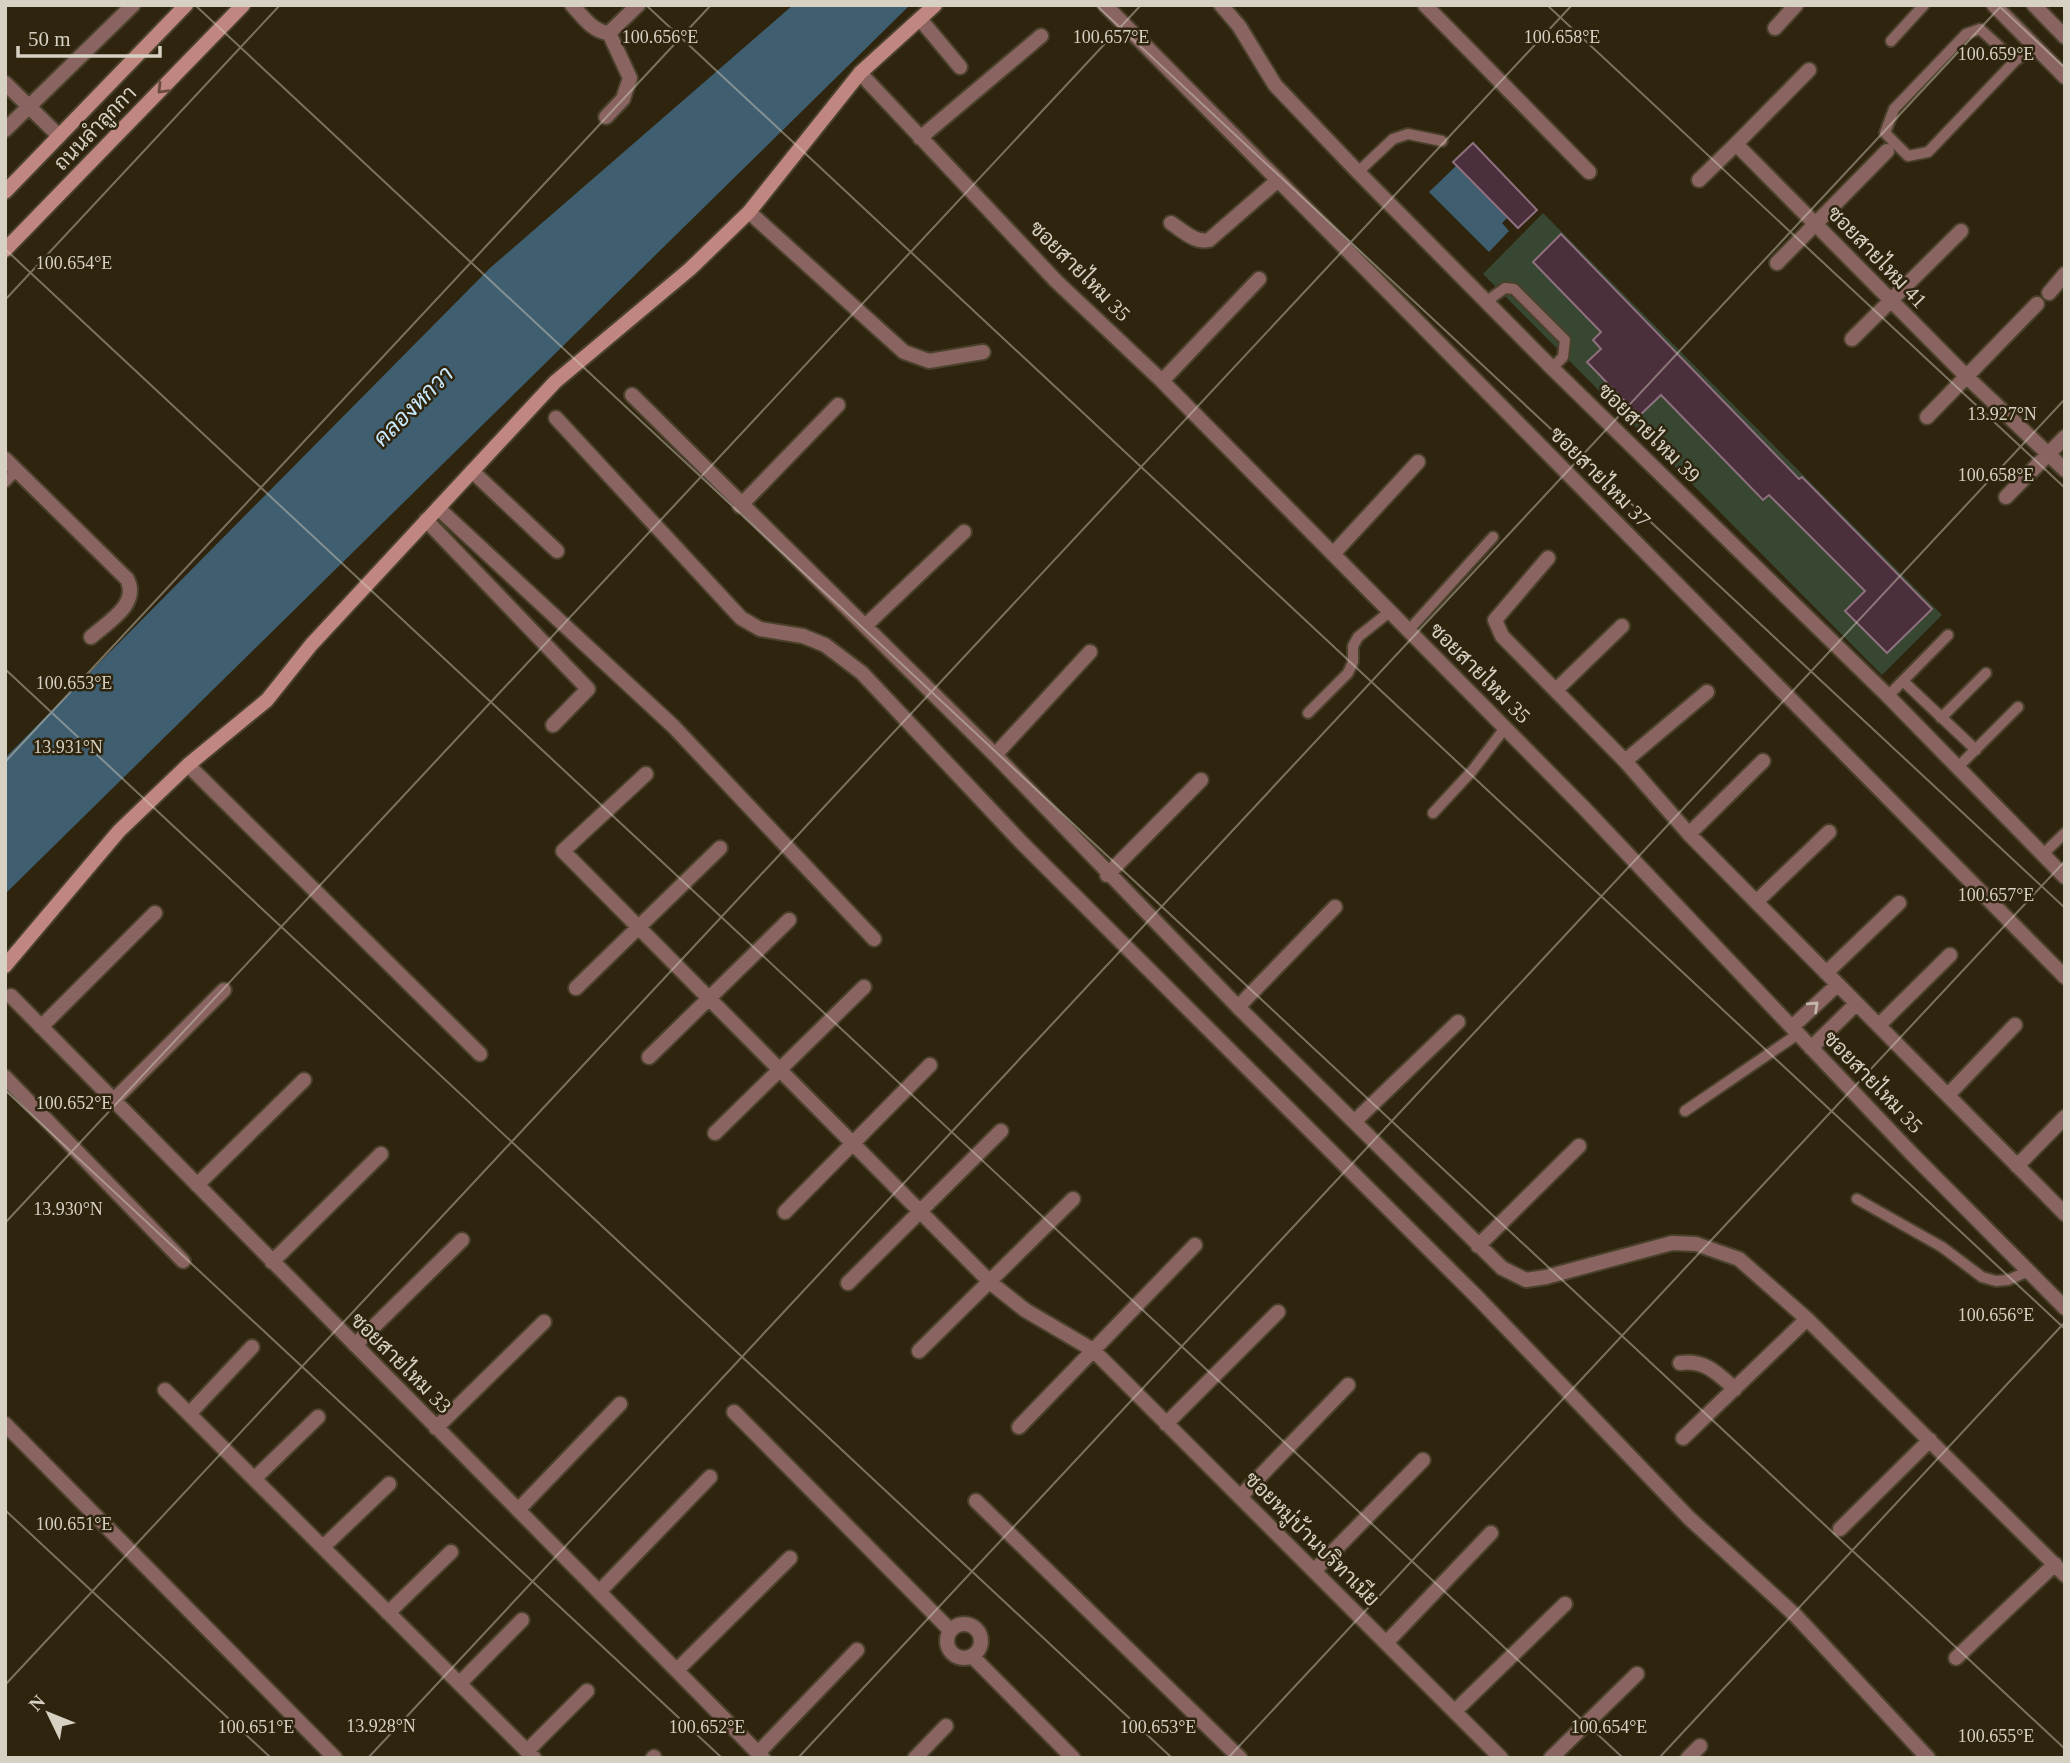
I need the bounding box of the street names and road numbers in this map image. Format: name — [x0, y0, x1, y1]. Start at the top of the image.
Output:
street label: ถนนลำลูกกา — [49, 81, 143, 177]
street label: ซอยสายไหม 41 — [1822, 200, 1932, 313]
street label: ซอยสายไหม 35 — [1025, 215, 1136, 326]
street label: ซอยสายไหม 39 — [1593, 378, 1706, 488]
street label: ซอยสายไหม 37 — [1545, 421, 1656, 532]
street label: ซอยสายไหม 35 — [1425, 617, 1536, 728]
street label: ซอยสายไหม 35 — [1818, 1025, 1928, 1138]
street label: ซอยสายไหม 33 — [346, 1307, 457, 1418]
street label: ซอยหมู่บ้านบริทาเนีย — [1238, 1466, 1385, 1613]

